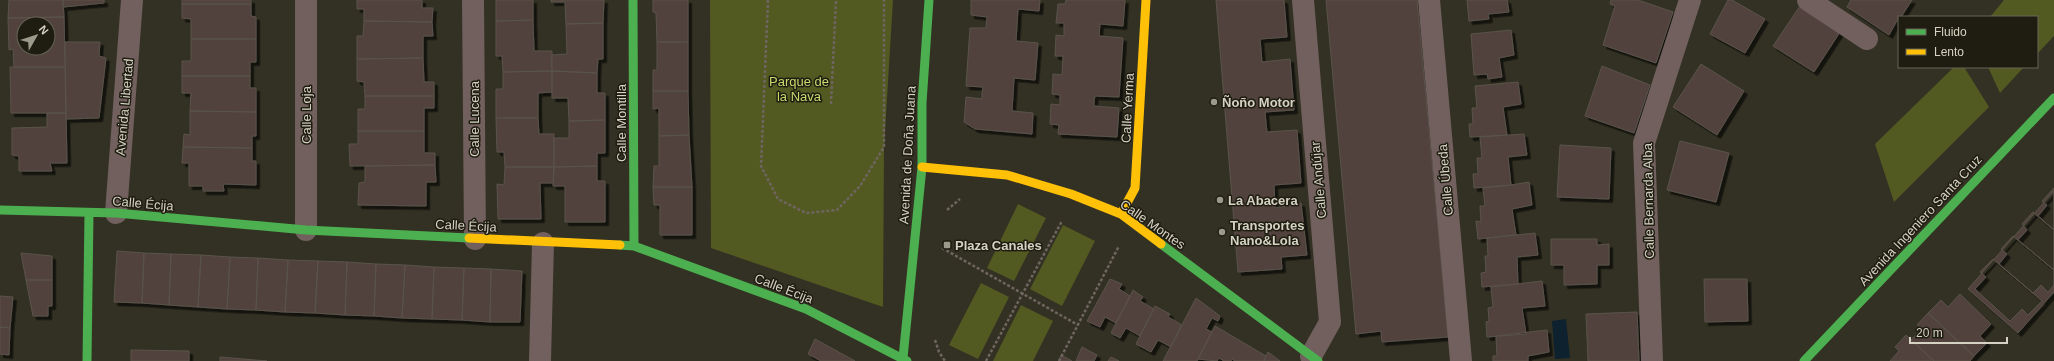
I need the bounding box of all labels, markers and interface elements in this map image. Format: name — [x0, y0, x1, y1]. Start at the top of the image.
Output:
north arrow — [16, 16, 56, 56]
legend — [1898, 16, 2038, 68]
text: N — [37, 23, 51, 37]
text: Fluido — [1934, 25, 1967, 39]
text: Lento — [1934, 45, 1964, 59]
street label: Avenida Libertad — [113, 58, 136, 156]
street label: Calle Yerma — [1118, 72, 1137, 143]
park label: Parque de la Nava — [769, 74, 829, 104]
street label: Calle Lucena — [467, 80, 482, 157]
street label: Calle Montilla — [614, 83, 629, 162]
street label: Calle Loja — [299, 85, 314, 144]
street label: Avenida de Doña Juana — [896, 85, 919, 225]
place label: Ñoño Motor — [1222, 95, 1295, 110]
marker: Ñoño Motor — [1209, 97, 1219, 107]
street label: Calle Andújar — [1308, 140, 1329, 219]
street label: Calle Bernarda Alba — [1640, 142, 1657, 259]
street label: Calle Úbeda — [1435, 143, 1456, 216]
street label: Avenida Ingeniero Santa Cruz — [1856, 152, 1985, 289]
street label: Calle Écija — [112, 193, 175, 214]
place label: La Abacera — [1228, 193, 1298, 208]
marker: La Abacera — [1215, 195, 1225, 205]
street label: Calle Montes — [1117, 197, 1188, 253]
street label: Calle Écija — [435, 216, 498, 235]
place label: Transportes Nano&Lola — [1230, 218, 1304, 248]
marker: Transportes Nano&Lola — [1217, 227, 1227, 237]
place label: Plaza Canales — [955, 238, 1042, 253]
marker: Plaza Canales — [942, 240, 952, 250]
street label: Calle Écija — [752, 270, 816, 307]
scale bar — [1910, 319, 2007, 345]
text: 20 m — [1916, 326, 1943, 340]

